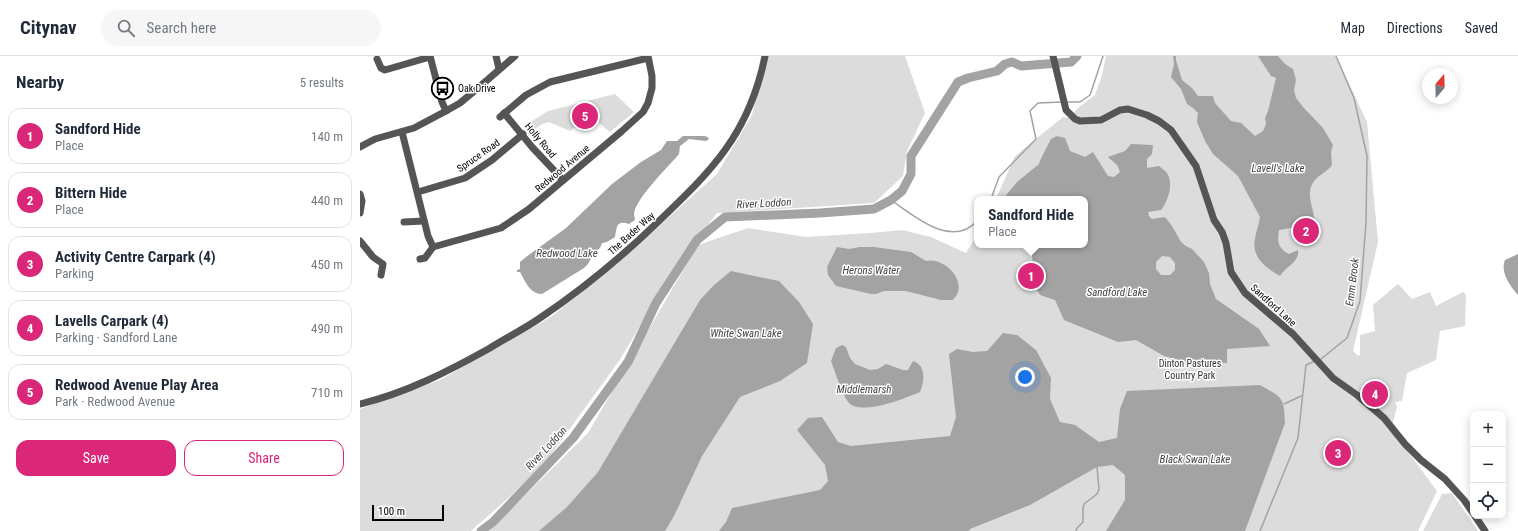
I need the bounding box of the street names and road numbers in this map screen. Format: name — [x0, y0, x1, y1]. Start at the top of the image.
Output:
street label: Holly Road — [523, 121, 558, 160]
street label: Spruce Road — [455, 137, 502, 174]
street label: Redwood Avenue — [533, 142, 592, 194]
street label: The Bader Way — [606, 210, 657, 257]
street label: Sandford Lane — [1249, 282, 1299, 329]

